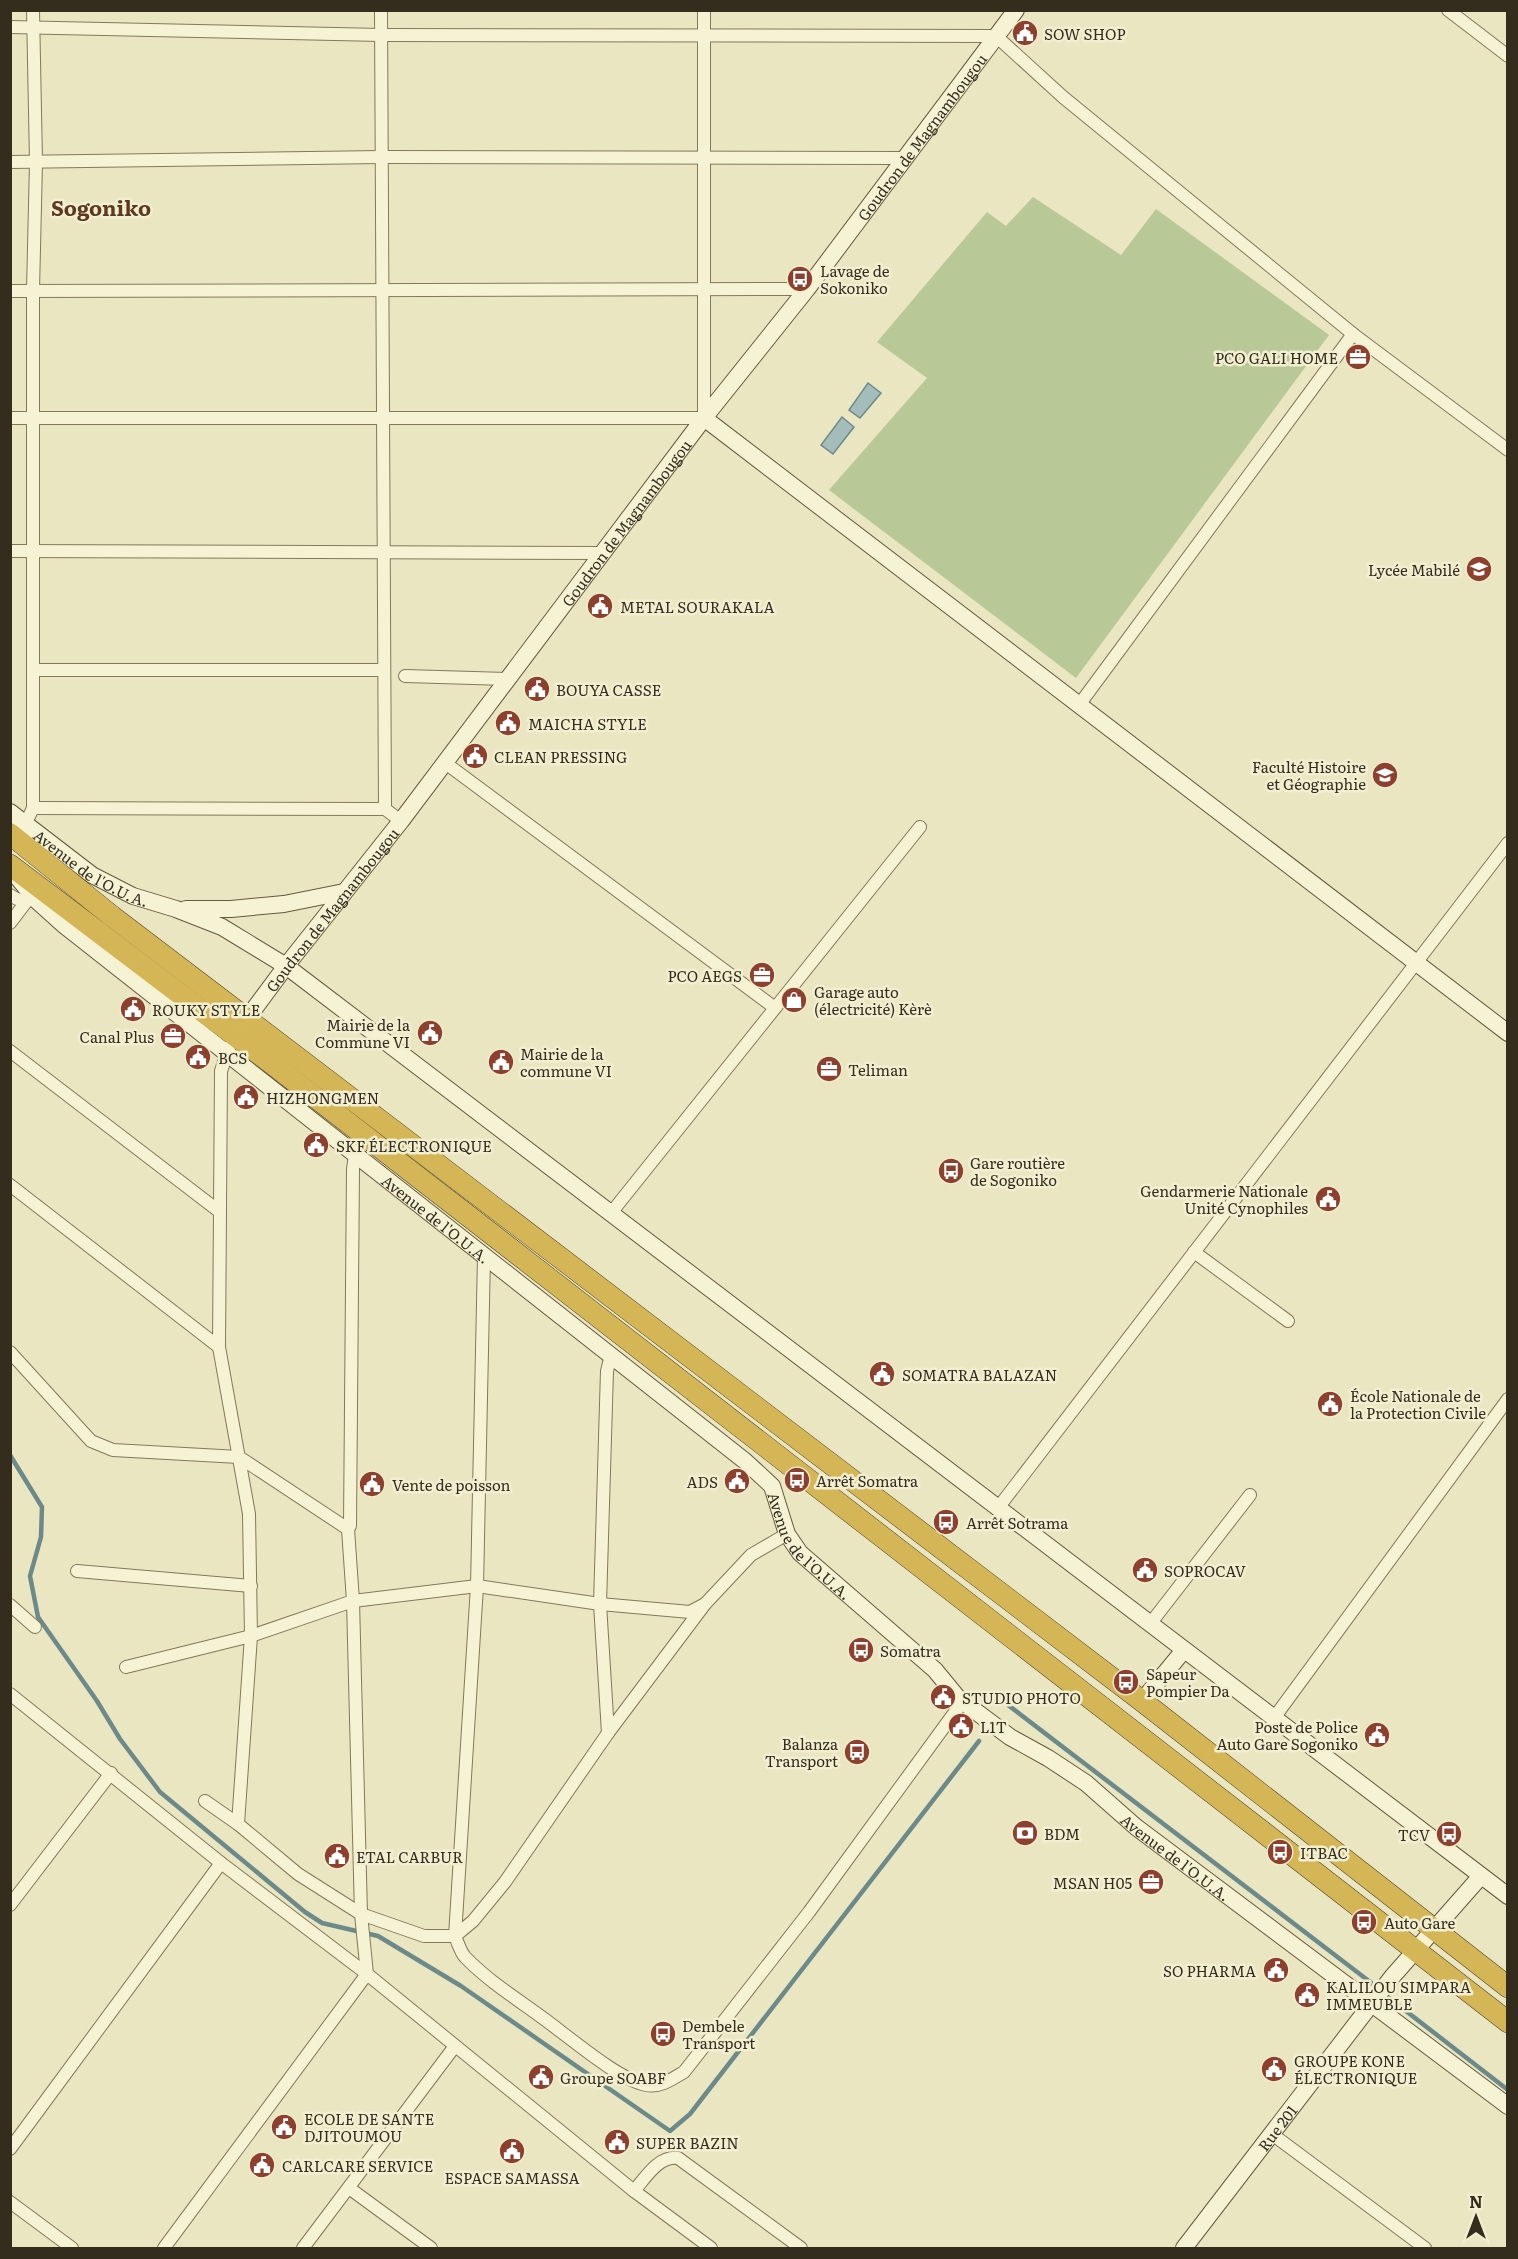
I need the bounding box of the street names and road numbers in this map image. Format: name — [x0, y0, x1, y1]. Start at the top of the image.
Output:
street label: Goudron de Magnambougou — [851, 48, 992, 225]
street label: Goudron de Magnambougou — [555, 434, 696, 611]
street label: Goudron de Magnambougou — [259, 822, 404, 996]
street label: Avenue de l'O.U.A. — [29, 823, 151, 911]
street label: Avenue de l'O.U.A. — [378, 1168, 495, 1268]
street label: Avenue de l'O.U.A. — [763, 1489, 857, 1604]
street label: Avenue de l'O.U.A. — [1116, 1808, 1236, 1906]
street label: Rue 201 — [1251, 2099, 1302, 2155]

